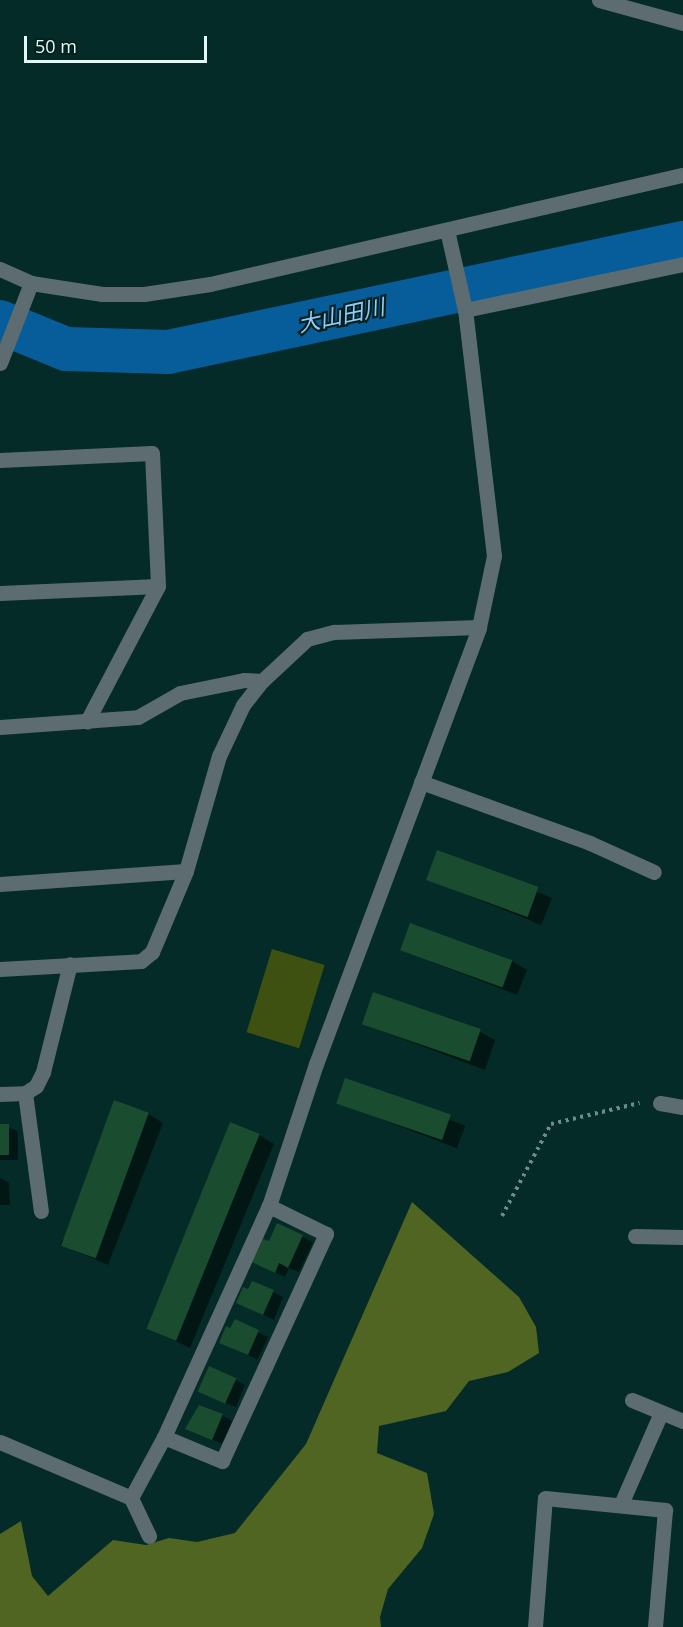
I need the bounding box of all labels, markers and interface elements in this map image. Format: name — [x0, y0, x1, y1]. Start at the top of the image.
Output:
scale bar — [27, 24, 210, 62]
text: 50 m — [35, 34, 77, 58]
water label: 大山田川 — [295, 293, 387, 337]

